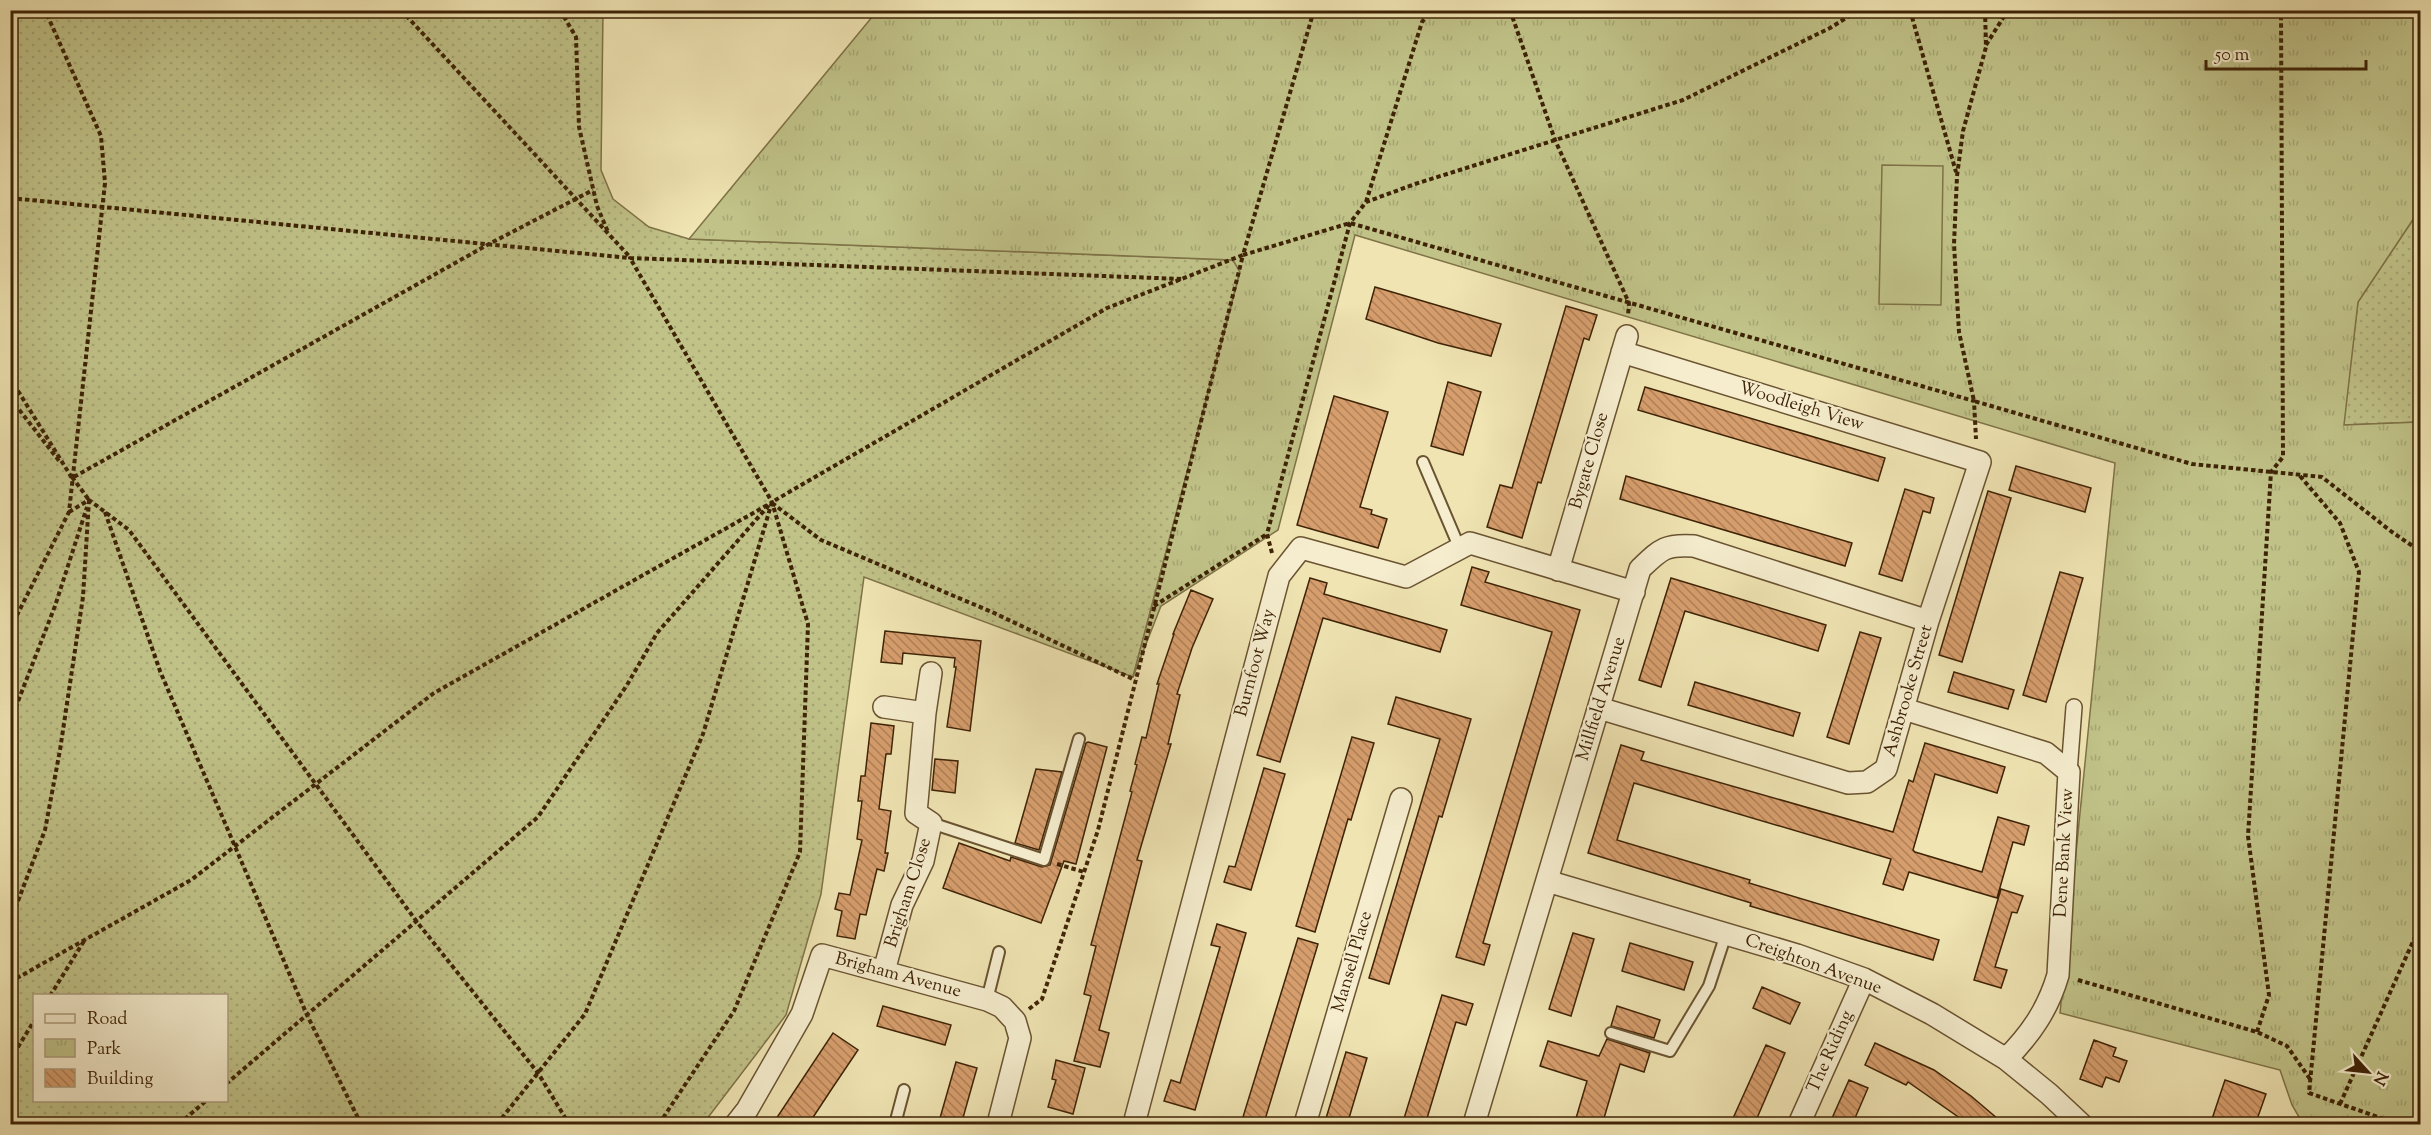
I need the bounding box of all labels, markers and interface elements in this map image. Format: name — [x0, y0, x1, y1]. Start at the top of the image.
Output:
scale bar — [2206, 33, 2366, 71]
text: 50 m — [2214, 43, 2250, 69]
street label: Woodleigh View — [1735, 376, 1867, 439]
street label: Bygate Close — [1564, 409, 1616, 513]
street label: Burnfoot Way — [1229, 606, 1283, 720]
street label: Ashbrooke Street — [1878, 622, 1940, 760]
street label: Millfield Avenue — [1571, 634, 1633, 764]
street label: Dene Bank View — [2049, 787, 2081, 918]
street label: Brigham Close — [879, 835, 939, 951]
street label: Mansell Place — [1326, 908, 1380, 1016]
street label: Creighton Avenue — [1741, 928, 1885, 1002]
street label: Brigham Avenue — [832, 947, 964, 1005]
legend — [33, 994, 228, 1102]
street label: The Riding — [1801, 1006, 1861, 1097]
text: Road — [87, 1007, 127, 1033]
text: Park — [87, 1037, 122, 1063]
north arrow — [2338, 1042, 2398, 1102]
text: Building — [87, 1067, 153, 1093]
text: N — [2366, 1067, 2392, 1089]

